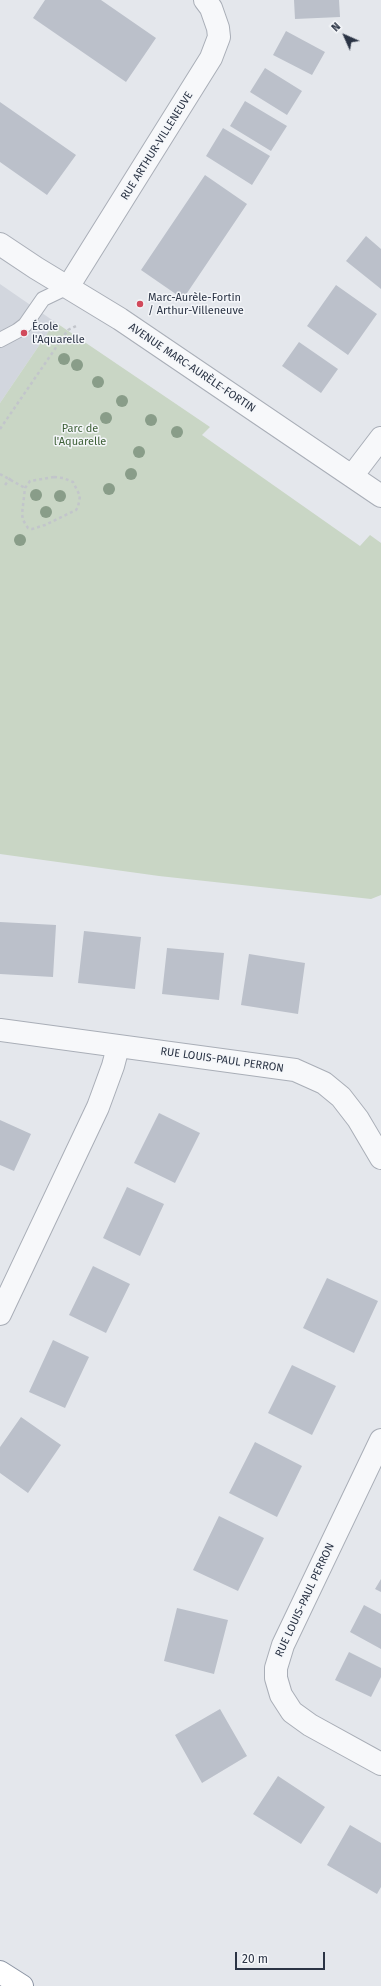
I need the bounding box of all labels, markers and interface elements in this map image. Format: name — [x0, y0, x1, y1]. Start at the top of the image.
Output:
north arrow — [325, 16, 365, 56]
text: N — [329, 20, 343, 34]
street label: RUE ARTHUR-VILLENEUVE — [118, 89, 196, 203]
place label: Marc-Aurèle-Fortin / Arthur-Villeneuve — [148, 291, 244, 317]
marker: Marc-Aurèle-Fortin / Arthur-Villeneuve — [135, 299, 145, 309]
place label: École l'Aquarelle — [32, 320, 85, 346]
street label: AVENUE MARC-AURÈLE-FORTIN — [126, 321, 258, 415]
marker: École l'Aquarelle — [19, 328, 29, 338]
park label: Parc de l'Aquarelle — [54, 422, 106, 448]
street label: RUE LOUIS-PAUL PERRON — [159, 1045, 285, 1075]
street label: RUE LOUIS-PAUL PERRON — [273, 1541, 337, 1659]
scale bar — [237, 1944, 327, 1970]
text: 20 m — [242, 1952, 268, 1966]

